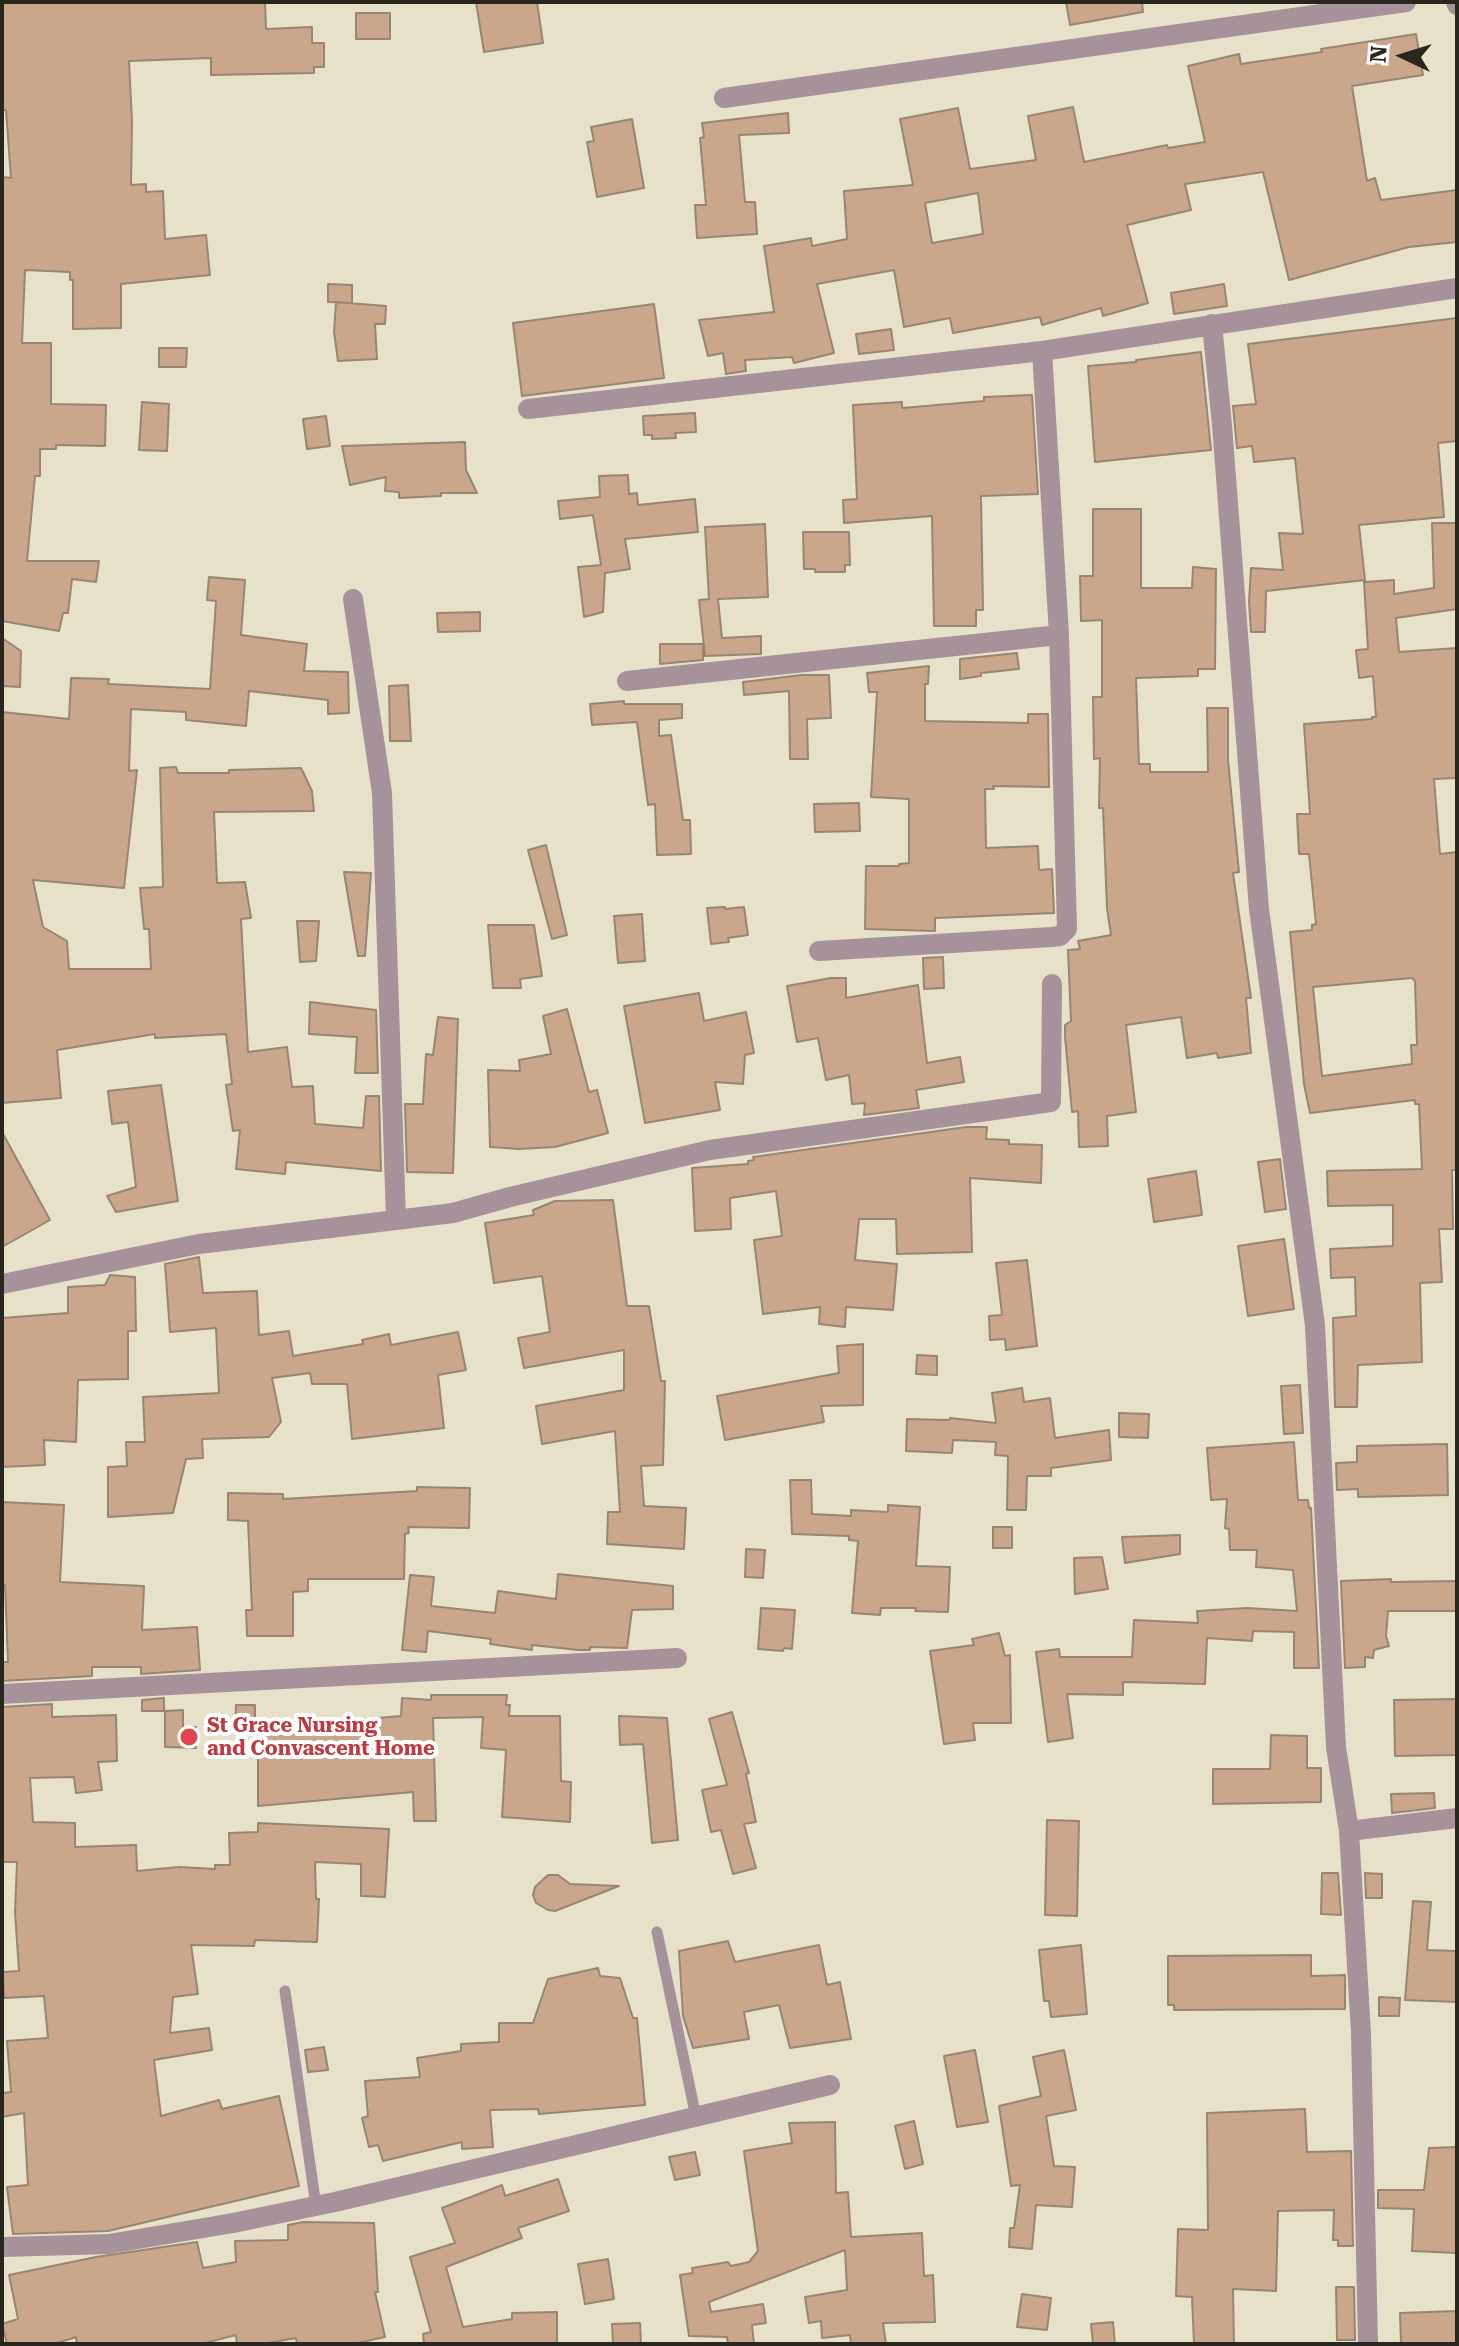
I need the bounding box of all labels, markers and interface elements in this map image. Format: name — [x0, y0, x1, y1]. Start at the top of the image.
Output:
north arrow — [1363, 16, 1443, 96]
text: N — [1365, 45, 1392, 64]
place label: St Grace Nursing and Convascent Home — [207, 1714, 435, 1761]
marker: St Grace Nursing and Convascent Home — [178, 1726, 200, 1748]

